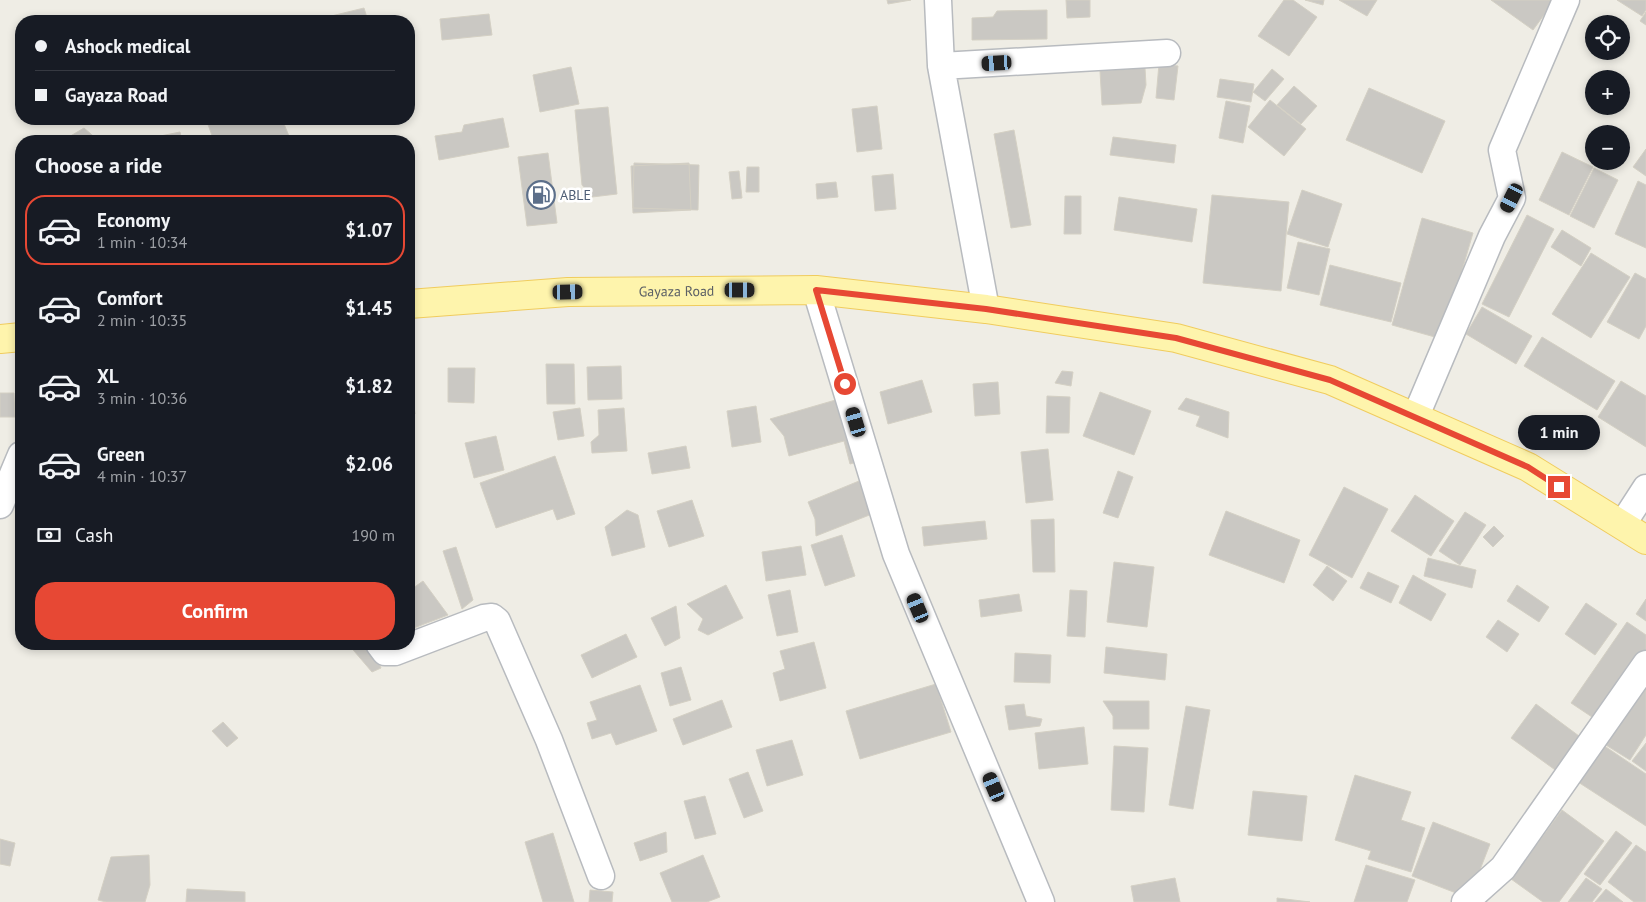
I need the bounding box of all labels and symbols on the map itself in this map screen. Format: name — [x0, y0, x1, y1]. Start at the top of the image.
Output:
car — [981, 55, 1012, 71]
fuel station icon: ABLE — [526, 180, 556, 210]
car — [1498, 181, 1525, 215]
place label: ABLE — [560, 186, 591, 204]
street label: Gayaza Road — [639, 282, 714, 300]
car — [725, 283, 755, 298]
car — [552, 284, 583, 300]
route start — [834, 373, 856, 395]
car — [844, 405, 867, 439]
callout: 1 min — [1518, 414, 1600, 450]
route end — [1548, 476, 1570, 498]
car — [905, 591, 930, 625]
car — [981, 770, 1006, 804]

